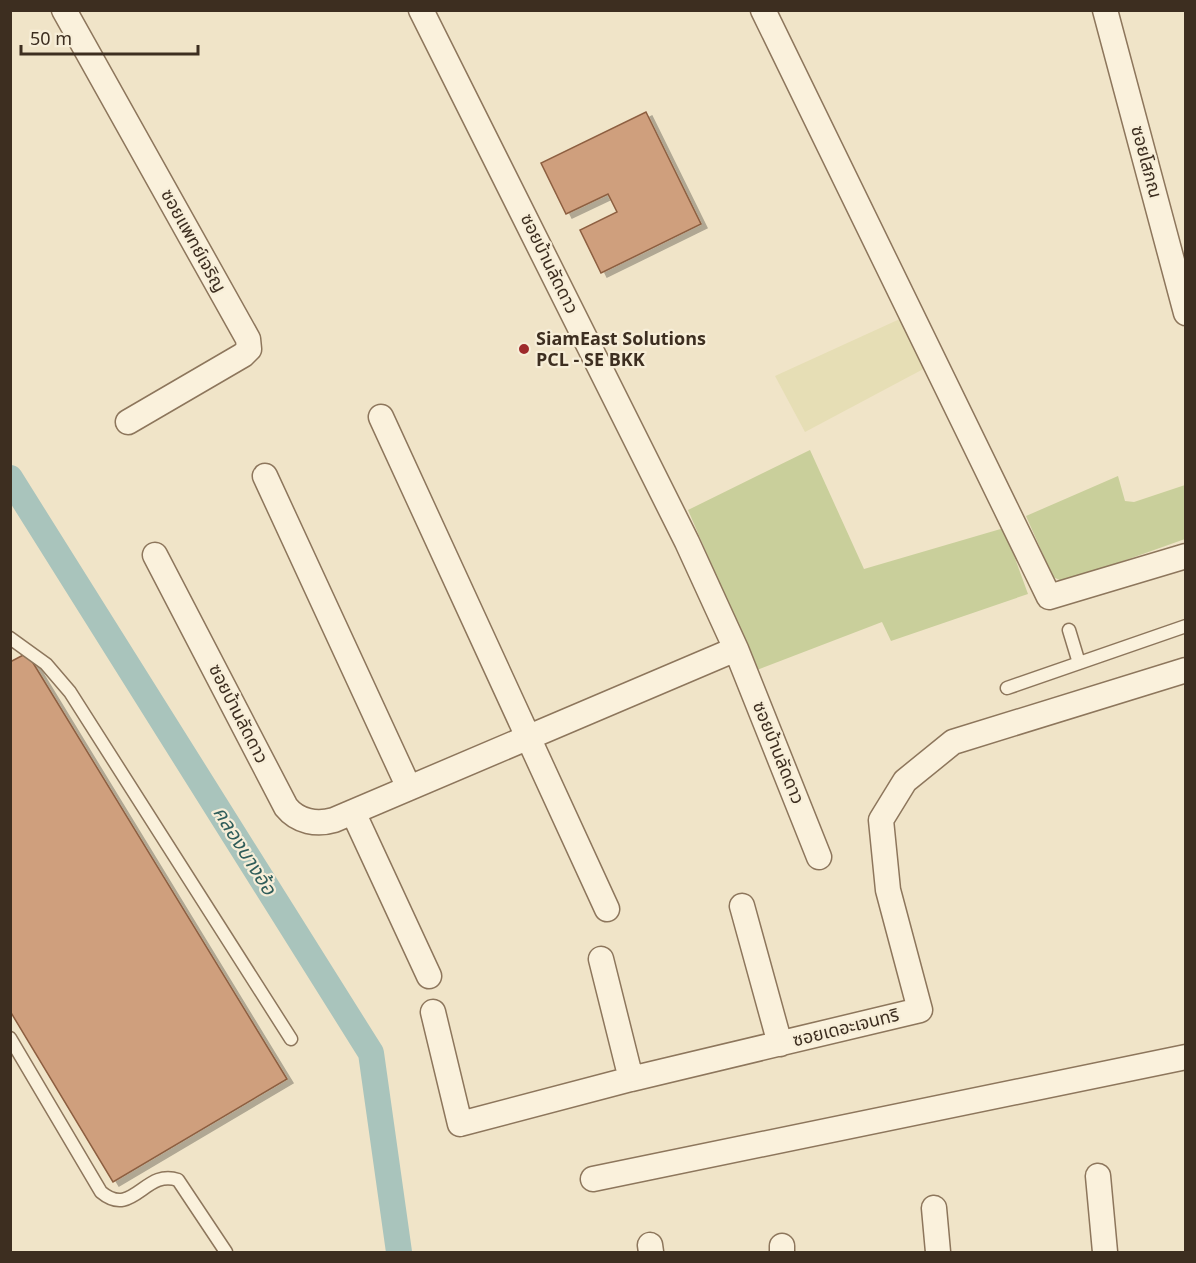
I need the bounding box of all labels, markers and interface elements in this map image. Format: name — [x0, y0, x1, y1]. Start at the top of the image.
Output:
scale bar — [21, 18, 198, 56]
text: 50 m — [30, 26, 72, 53]
street label: ซอยโสภณ — [1123, 123, 1169, 201]
street label: ซอยแพทย์เจริญ — [153, 184, 233, 298]
street label: ซอยบ้านลัดดาว — [513, 209, 585, 319]
place label: SiamEast Solutions PCL - SE BKK — [536, 326, 706, 374]
marker: SiamEast Solutions PCL - SE BKK — [517, 342, 531, 356]
street label: ซอยบ้านลัดดาว — [201, 659, 275, 769]
street label: ซอยบ้านลัดดาว — [745, 697, 811, 809]
water label: คลองบางอ้อ — [205, 801, 284, 903]
street label: ซอยเดอะเจนทริ — [790, 1002, 902, 1054]

